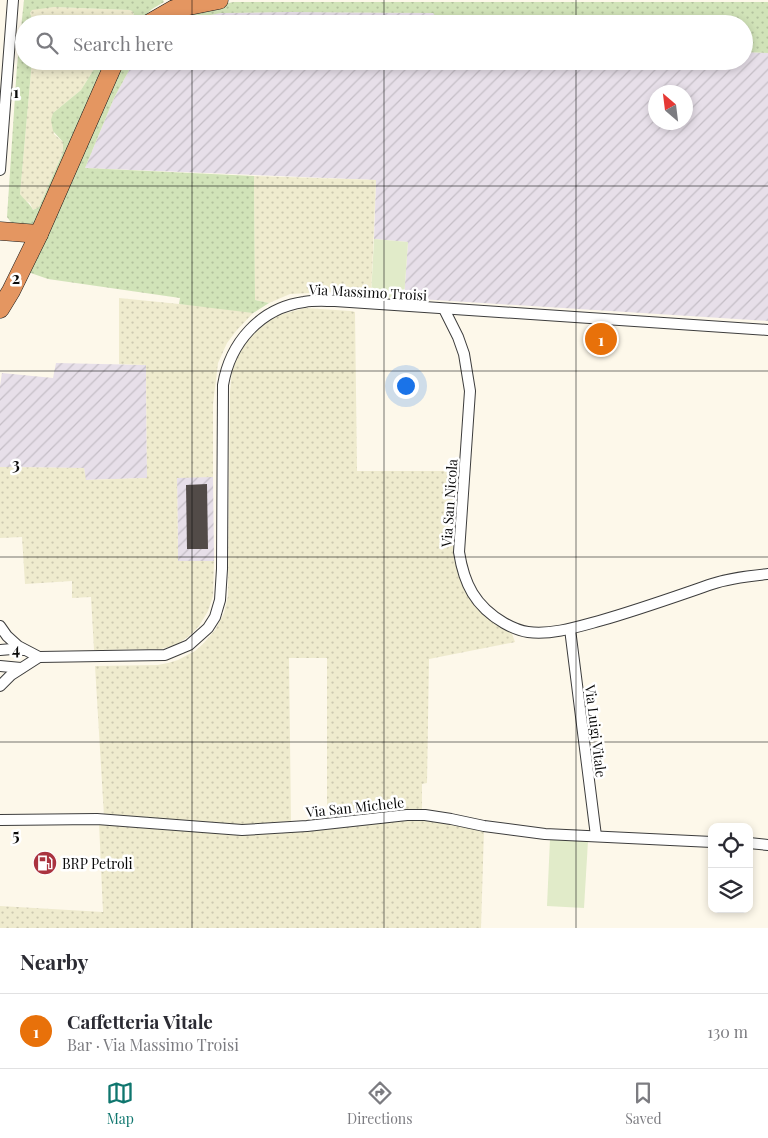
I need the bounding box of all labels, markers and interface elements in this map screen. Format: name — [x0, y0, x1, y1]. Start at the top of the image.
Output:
search box — [15, 15, 753, 70]
icon: search — [33, 29, 61, 57]
text: Search here — [73, 30, 173, 56]
text: 1 — [13, 81, 19, 102]
north arrow — [648, 85, 693, 130]
text: 2 — [12, 267, 20, 288]
street label: Via Massimo Troisi — [307, 279, 428, 305]
pin: 1 — [585, 320, 617, 358]
your location — [393, 373, 419, 399]
text: 3 — [12, 453, 20, 474]
street label: Via San Nicola — [436, 458, 462, 549]
text: 4 — [12, 638, 20, 659]
street label: Via Luigi Vitale — [581, 683, 611, 778]
street label: Via San Michele — [304, 792, 405, 822]
map controls — [708, 823, 753, 913]
button: locate — [708, 823, 753, 868]
text: 5 — [12, 824, 20, 845]
fuel station icon: BRP Petroli — [32, 850, 58, 876]
place label: BRP Petroli — [62, 854, 133, 873]
button: layers — [708, 868, 753, 913]
text: Nearby — [20, 947, 89, 975]
text: Caffetteria Vitale — [67, 1008, 213, 1034]
text: 1 — [33, 1021, 39, 1042]
text: 130 m — [707, 1021, 748, 1042]
text: Bar · Via Massimo Troisi — [67, 1034, 239, 1055]
tab: Map — [106, 1079, 134, 1128]
tab: Directions — [347, 1079, 413, 1128]
tab: Saved — [625, 1079, 662, 1128]

